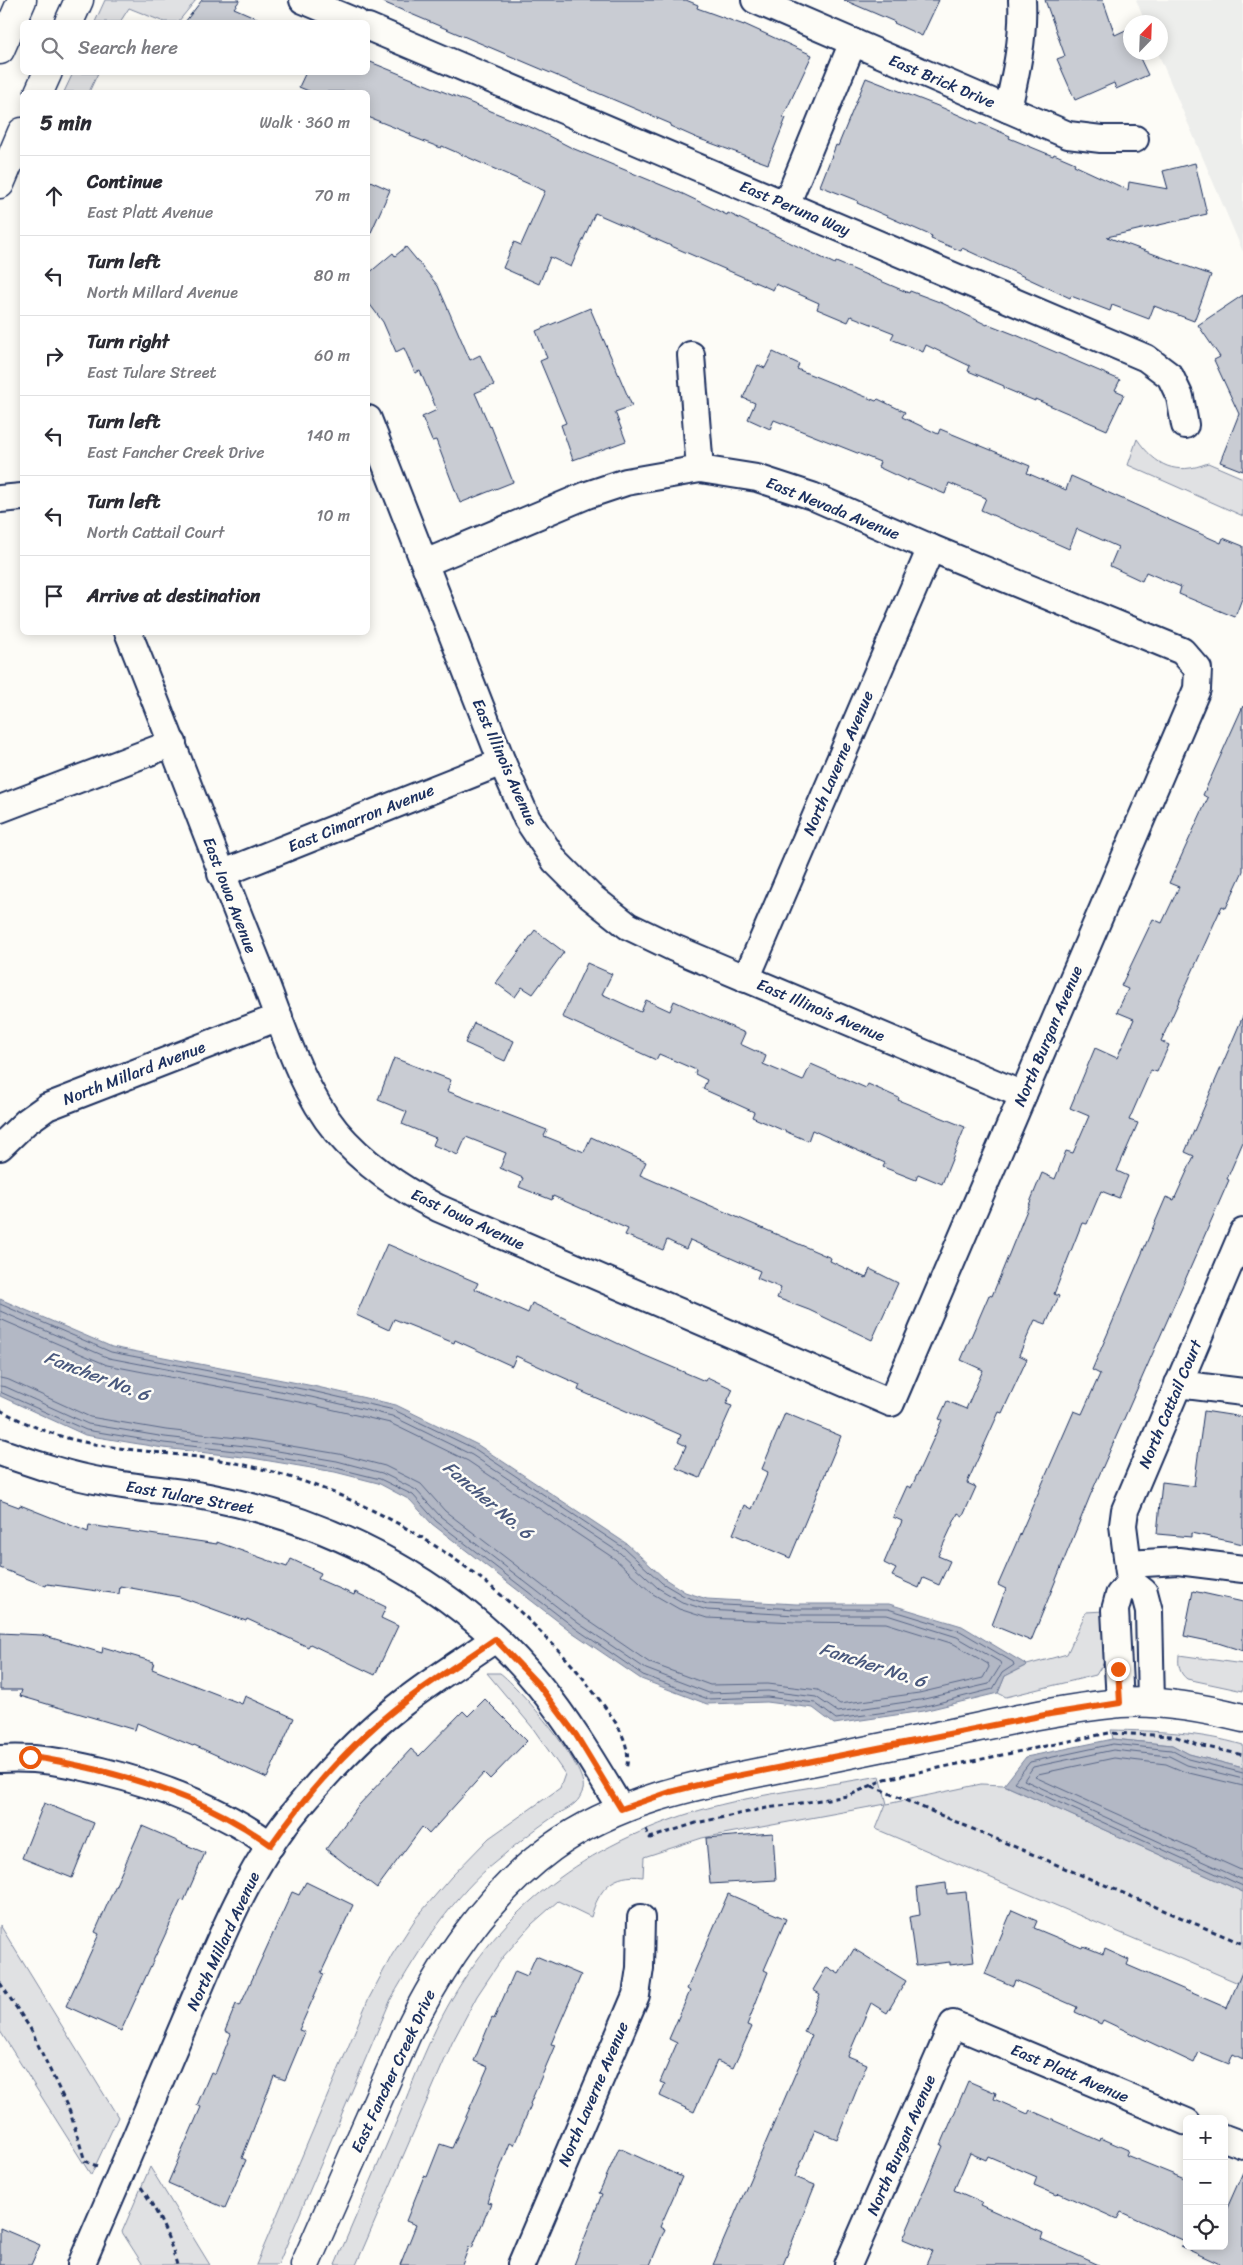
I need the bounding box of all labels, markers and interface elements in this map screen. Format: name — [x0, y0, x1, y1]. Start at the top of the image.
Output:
north arrow — [1123, 15, 1168, 60]
search box — [20, 20, 370, 75]
text: Search here — [78, 31, 178, 64]
icon: search — [38, 34, 66, 62]
street label: East Brick Drive — [884, 46, 1000, 116]
text: 5 min — [40, 104, 92, 142]
text: Walk · 360 m — [260, 108, 350, 137]
text: Continue — [87, 165, 163, 198]
street label: East Peruna Way — [735, 172, 856, 245]
text: 70 m — [314, 181, 350, 210]
icon: ahead — [40, 182, 68, 210]
text: East Platt Avenue — [87, 198, 213, 227]
text: Turn left — [87, 245, 160, 278]
text: 80 m — [314, 261, 350, 290]
icon: left — [40, 262, 68, 290]
text: North Millard Avenue — [87, 278, 238, 307]
text: Turn right — [87, 325, 169, 358]
text: 60 m — [314, 341, 350, 370]
icon: right — [40, 342, 68, 370]
text: East Tulare Street — [87, 358, 217, 387]
text: Turn left — [87, 405, 160, 438]
text: 140 m — [307, 421, 350, 450]
icon: left — [40, 422, 68, 450]
text: East Fancher Creek Drive — [87, 438, 265, 467]
street label: East Nevada Avenue — [762, 468, 904, 548]
text: Turn left — [87, 485, 160, 518]
text: 10 m — [317, 501, 350, 530]
icon: left — [40, 502, 68, 530]
text: North Cattail Court — [87, 518, 224, 547]
text: Arrive at destination — [87, 579, 260, 612]
icon: arrive — [40, 582, 68, 610]
street label: North Laverne Avenue — [794, 686, 882, 840]
street label: East Illinois Avenue — [464, 694, 546, 831]
street label: East Cimarron Avenue — [283, 775, 439, 861]
street label: East Iowa Avenue — [194, 833, 266, 958]
street label: North Burgan Avenue — [1005, 961, 1091, 1111]
street label: East Illinois Avenue — [752, 970, 890, 1050]
street label: North Millard Avenue — [58, 1032, 210, 1114]
street label: East Iowa Avenue — [406, 1180, 530, 1258]
street label: North Cattail Court — [1130, 1335, 1210, 1473]
water label: Fancher No. 6 — [40, 1341, 156, 1411]
water label: Fancher No. 6 — [436, 1452, 542, 1549]
street label: East Tulare Street — [124, 1471, 256, 1523]
water label: Fancher No. 6 — [816, 1633, 932, 1698]
route end — [1107, 1658, 1130, 1681]
route start — [19, 1746, 42, 1769]
street label: North Millard Avenue — [178, 1866, 268, 2015]
street label: East Fancher Creek Drive — [342, 1984, 444, 2158]
street label: North Laverne Avenue — [549, 2017, 637, 2171]
street label: East Platt Avenue — [1006, 2035, 1134, 2111]
street label: North Burgan Avenue — [858, 2070, 944, 2220]
map controls — [1183, 2115, 1228, 2250]
button: + — [1183, 2115, 1228, 2160]
button: − — [1183, 2160, 1228, 2205]
button: locate — [1183, 2205, 1228, 2250]

